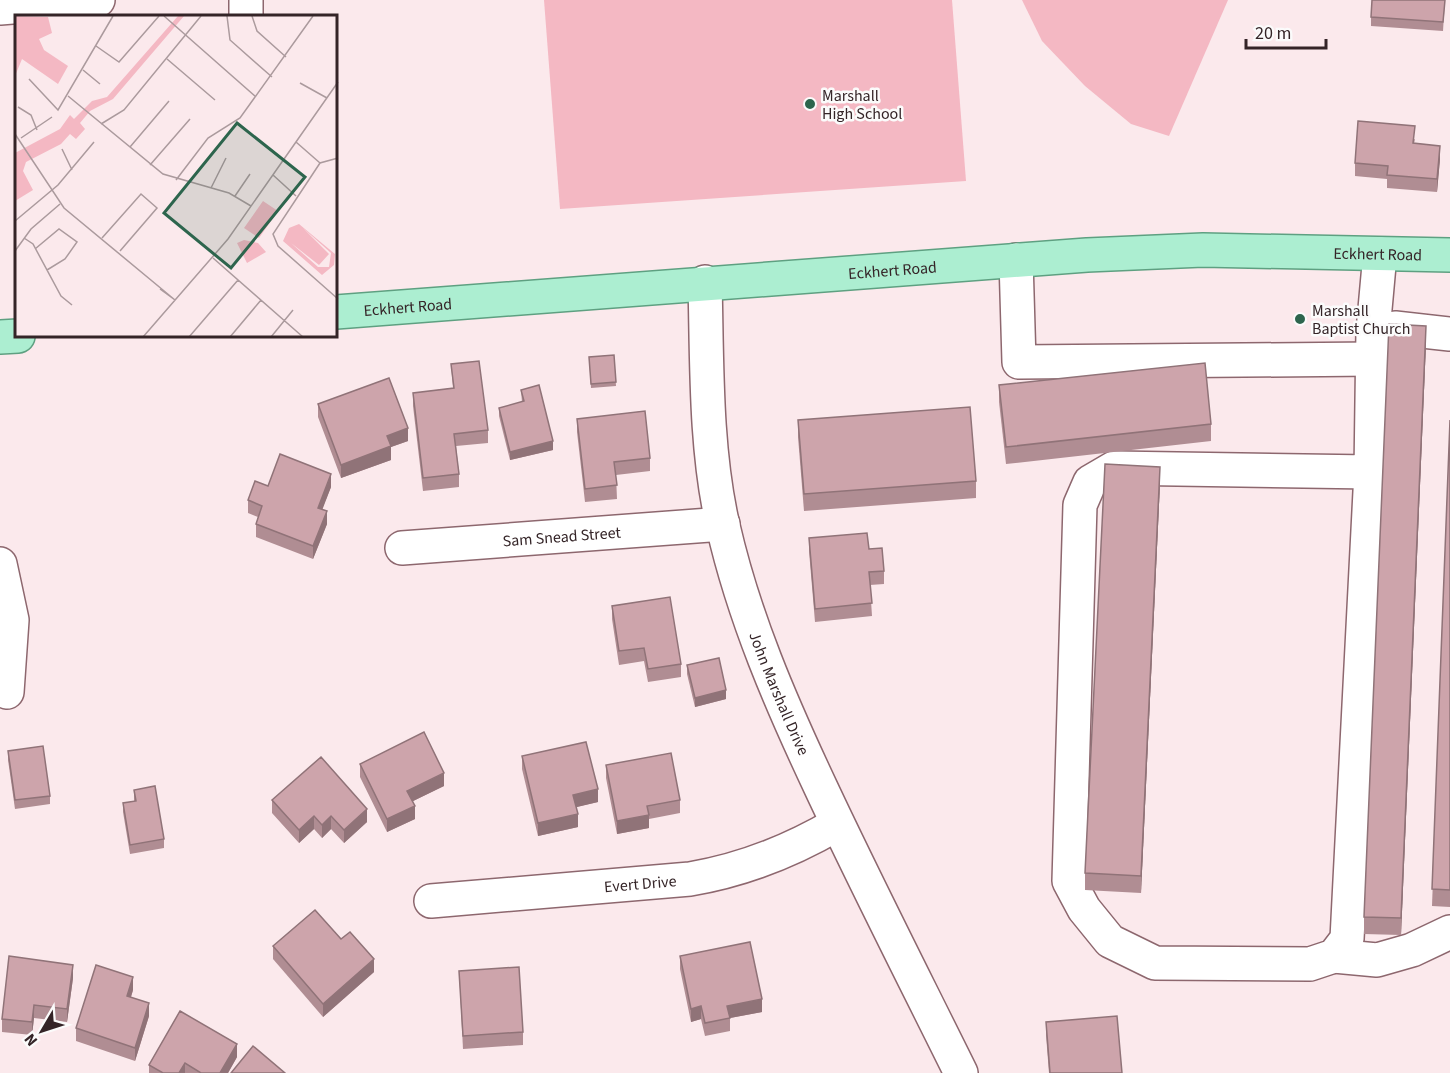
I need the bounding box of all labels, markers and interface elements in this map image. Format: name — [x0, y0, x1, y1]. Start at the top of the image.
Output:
scale bar — [1246, 12, 1326, 50]
inset map — [15, 15, 338, 338]
text: 20 m — [1255, 21, 1291, 46]
place label: Marshall High School — [822, 85, 902, 125]
marker: Marshall High School — [803, 97, 817, 111]
street label: Eckhert Road — [1333, 243, 1422, 266]
street label: Eckhert Road — [847, 256, 938, 285]
street label: Eckhert Road — [363, 293, 453, 322]
place label: Marshall Baptist Church — [1312, 300, 1410, 340]
marker: Marshall Baptist Church — [1293, 312, 1307, 326]
street label: Sam Snead Street — [502, 522, 622, 552]
street label: John Marshall Drive — [743, 629, 814, 759]
street label: Evert Drive — [603, 870, 677, 898]
north arrow — [12, 1001, 72, 1061]
text: N — [19, 1029, 43, 1051]

